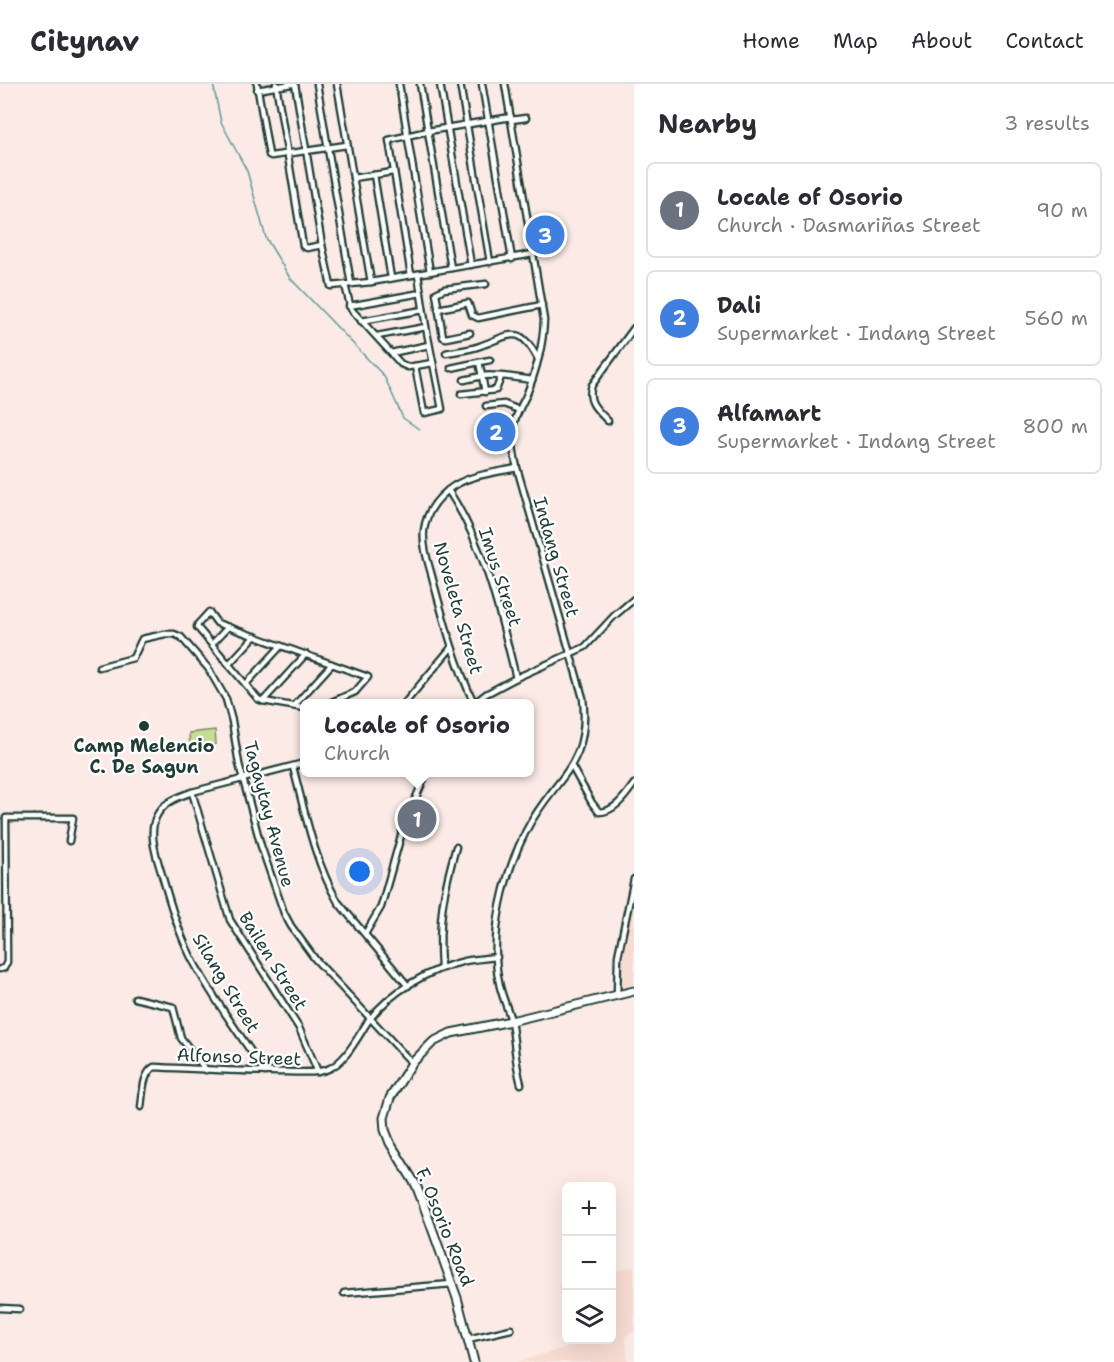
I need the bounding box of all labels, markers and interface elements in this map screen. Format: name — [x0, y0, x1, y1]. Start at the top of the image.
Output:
text: Citynav — [30, 22, 139, 60]
text: Home — [742, 27, 800, 55]
text: Map — [833, 27, 878, 55]
text: About — [911, 27, 972, 55]
text: Contact — [1005, 27, 1084, 55]
text: Nearby — [658, 106, 757, 141]
text: 3 results — [1004, 110, 1090, 136]
text: Locale of Osorio — [717, 183, 903, 212]
text: 1 — [675, 197, 684, 223]
text: 90 m — [1036, 197, 1088, 223]
pin: 3 — [526, 212, 564, 258]
text: Church · Dasmariñas Street — [717, 212, 981, 238]
text: Dali — [717, 291, 761, 320]
text: 2 — [673, 305, 687, 331]
text: 560 m — [1025, 305, 1088, 331]
text: Supermarket · Indang Street — [717, 320, 996, 346]
text: Alfamart — [717, 399, 821, 428]
pin: 2 — [476, 410, 516, 454]
text: 3 — [673, 413, 687, 439]
text: 800 m — [1023, 413, 1088, 439]
text: Supermarket · Indang Street — [717, 428, 996, 454]
street label: Indang Street — [527, 494, 585, 620]
street label: Imus Street — [473, 524, 527, 630]
street label: Noveleta Street — [428, 539, 488, 677]
popup — [300, 699, 534, 777]
text: Locale of Osorio — [324, 711, 510, 740]
marker: Camp Melencio C. De Sagun — [137, 719, 151, 733]
place label: Camp Melencio C. De Sagun — [73, 734, 215, 779]
street label: Tagaytay Avenue — [238, 738, 300, 890]
text: Church — [324, 740, 390, 766]
pin: 1 — [398, 796, 436, 842]
your location — [345, 857, 374, 886]
street label: Bailen Street — [233, 907, 313, 1015]
street label: Silang Street — [187, 929, 265, 1037]
street label: Alfonso Street — [176, 1043, 302, 1071]
street label: F. Osorio Road — [410, 1164, 480, 1290]
map controls — [562, 1182, 616, 1344]
button: + — [562, 1182, 616, 1236]
button: − — [562, 1236, 616, 1290]
button: layers — [562, 1290, 616, 1344]

